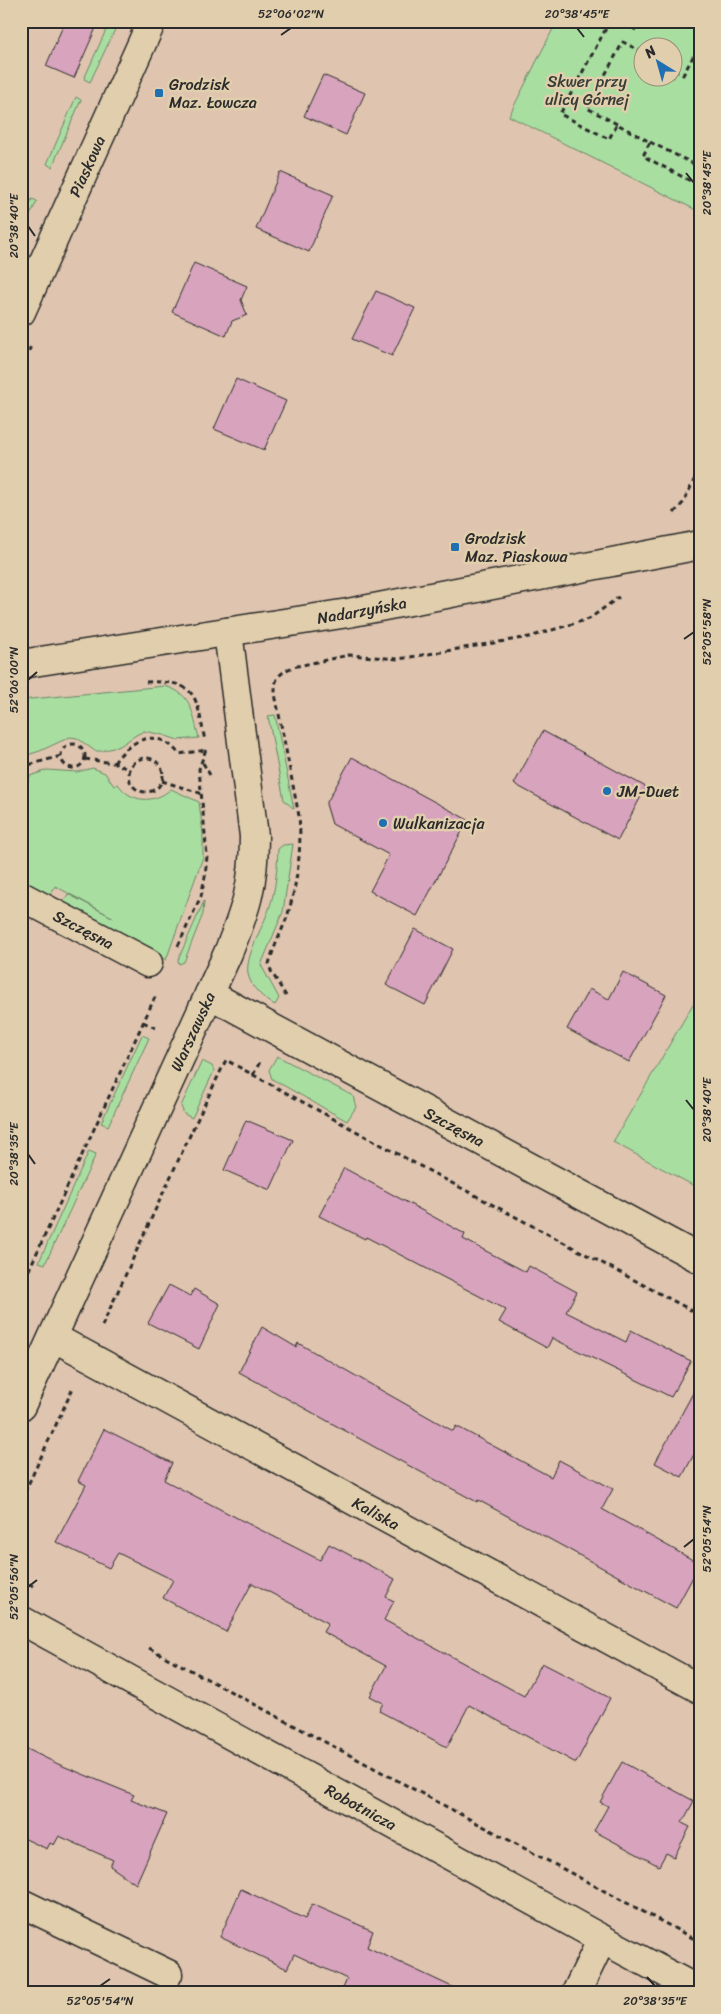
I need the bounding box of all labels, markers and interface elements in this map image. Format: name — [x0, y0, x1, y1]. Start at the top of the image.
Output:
text: 52°06'02"N — [258, 3, 325, 25]
text: 20°38'45"E — [545, 3, 611, 25]
north arrow — [634, 38, 684, 88]
text: N — [638, 39, 662, 66]
park label: Skwer przy ulicy Górnej — [545, 67, 630, 114]
place label: Grodzisk Maz. Łowcza — [169, 70, 257, 117]
marker: Grodzisk Maz. Łowcza — [153, 87, 165, 99]
street label: Piaskowa — [60, 130, 113, 202]
text: 20°38'45"E — [696, 149, 718, 215]
text: 20°38'40"E — [3, 192, 25, 258]
place label: Grodzisk Maz. Piaskowa — [465, 524, 569, 571]
marker: Grodzisk Maz. Piaskowa — [449, 541, 461, 553]
street label: Nadarzyńska — [315, 588, 409, 632]
text: 52°05'58"N — [696, 598, 718, 665]
text: 52°06'00"N — [3, 646, 25, 713]
place label: JM-Duet — [616, 777, 679, 806]
marker: JM-Duet — [601, 785, 613, 797]
place label: Wulkanizacja — [393, 809, 485, 838]
marker: Wulkanizacja — [377, 817, 389, 829]
street label: Szczęsna — [48, 901, 120, 957]
street label: Warszawska — [161, 987, 223, 1076]
text: 20°38'40"E — [696, 1076, 718, 1142]
street label: Szczęsna — [419, 1098, 490, 1155]
text: 20°38'35"E — [3, 1121, 25, 1186]
street label: Kaliska — [347, 1488, 405, 1538]
text: 52°05'54"N — [696, 1505, 718, 1572]
text: 52°05'56"N — [3, 1553, 25, 1620]
street label: Robotnicza — [320, 1775, 403, 1838]
text: 52°05'54"N — [67, 1990, 134, 2012]
text: 20°38'35"E — [623, 1990, 688, 2012]

